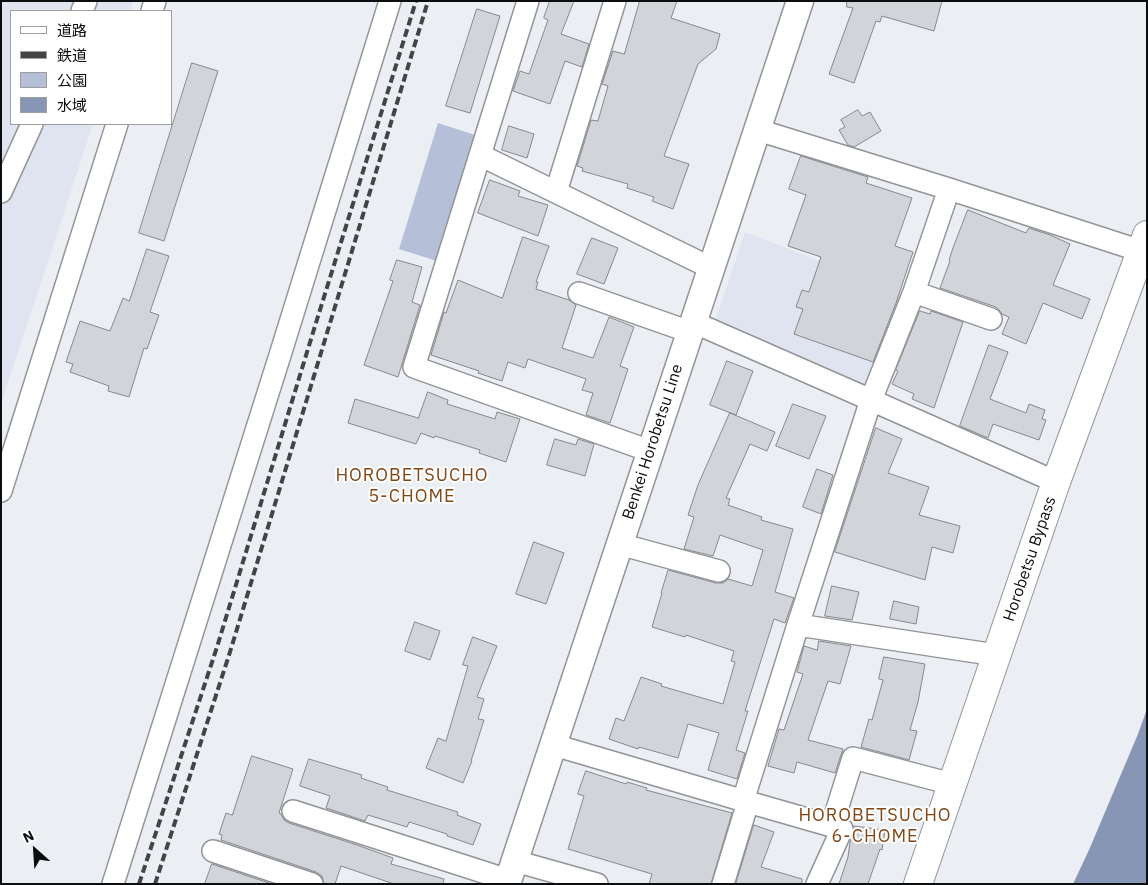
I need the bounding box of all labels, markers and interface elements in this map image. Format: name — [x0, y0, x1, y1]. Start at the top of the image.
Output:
legend — [10, 10, 172, 125]
text: 道路 — [57, 21, 87, 40]
text: 鉄道 — [57, 46, 87, 65]
text: 公園 — [57, 71, 87, 90]
text: 水域 — [57, 96, 87, 115]
street label: Benkei Horobetsu Line — [619, 362, 687, 522]
district label: HOROBETSUCHO 5-CHOME — [334, 465, 490, 508]
street label: Horobetsu Bypass — [1000, 494, 1060, 624]
district label: HOROBETSUCHO 6-CHOME — [797, 805, 953, 848]
north arrow — [10, 825, 60, 875]
text: N — [20, 826, 37, 847]

